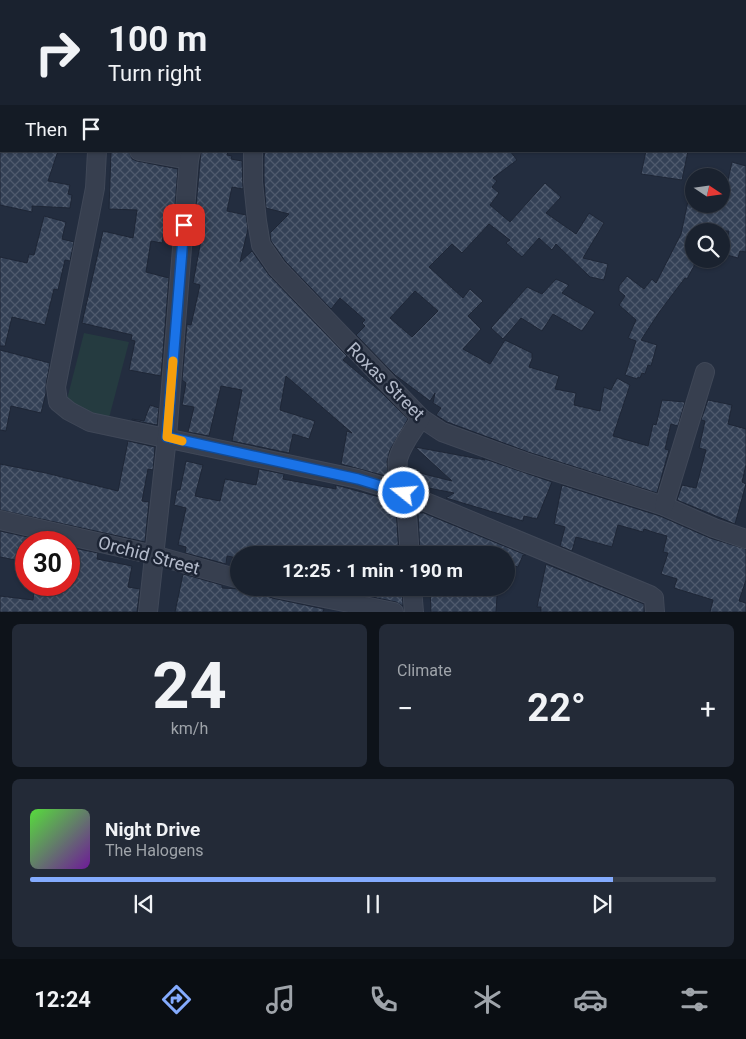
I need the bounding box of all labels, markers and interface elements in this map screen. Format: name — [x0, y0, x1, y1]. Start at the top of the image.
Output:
text: 100 m — [108, 19, 207, 60]
icon: right — [25, 20, 90, 85]
text: Turn right — [108, 61, 202, 86]
icon: arrive — [77, 115, 105, 143]
text: Then — [25, 118, 67, 141]
north arrow — [685, 168, 730, 212]
map controls — [685, 168, 730, 268]
pin — [163, 204, 205, 246]
icon: arrive — [170, 211, 198, 239]
button: search — [685, 223, 730, 268]
street label: Roxas Street — [343, 338, 429, 424]
position arrow — [377, 466, 429, 518]
speed limit sign: 30 — [15, 531, 80, 596]
street label: Orchid Street — [96, 531, 202, 579]
text: 12:25 · 1 min · 190 m — [282, 559, 463, 582]
text: 24 — [152, 648, 227, 724]
text: Climate — [397, 661, 452, 680]
text: 22° — [527, 686, 586, 730]
text: − — [397, 692, 413, 725]
text: + — [700, 692, 716, 725]
text: km/h — [171, 719, 208, 738]
text: Night Drive — [105, 818, 200, 841]
text: The Halogens — [105, 841, 204, 860]
icon: previous — [130, 890, 158, 918]
icon: pause — [359, 890, 387, 918]
icon: next — [588, 890, 616, 918]
icon: directions — [159, 982, 194, 1017]
icon: music — [263, 982, 298, 1017]
icon: phone — [366, 982, 401, 1017]
icon: climate — [470, 982, 505, 1017]
icon: car — [573, 982, 608, 1017]
icon: filters — [677, 982, 712, 1017]
text: 12:24 — [34, 987, 91, 1012]

